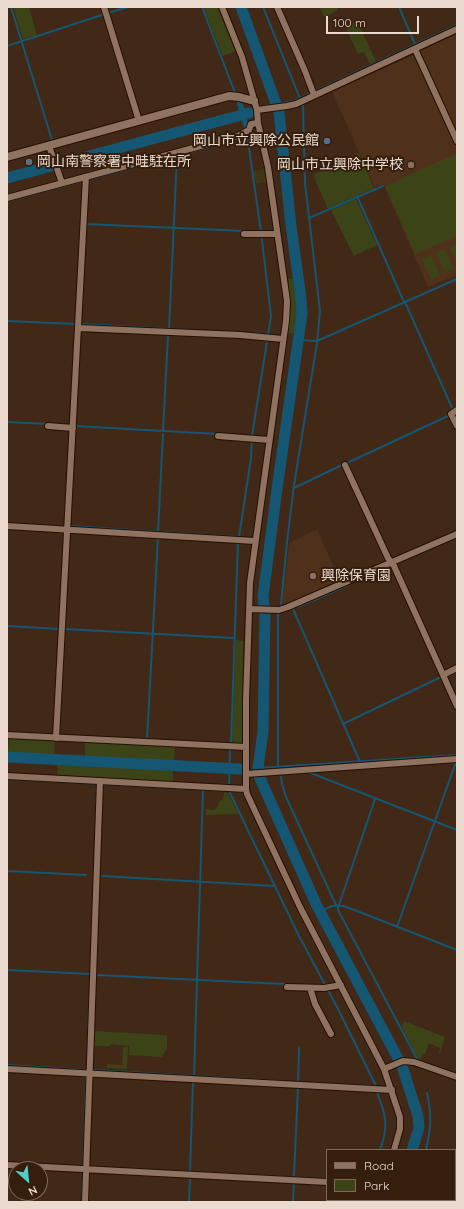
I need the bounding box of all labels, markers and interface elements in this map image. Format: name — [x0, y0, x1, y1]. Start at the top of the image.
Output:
scale bar — [328, 8, 421, 34]
text: 100 m — [333, 15, 366, 30]
place label: 岡山市立興除公民館 — [193, 133, 319, 149]
marker: 岡山市立興除公民館 — [322, 136, 332, 146]
place label: 岡山南警察署中畦駐在所 — [37, 154, 191, 170]
marker: 岡山南警察署中畦駐在所 — [24, 157, 34, 167]
place label: 岡山市立興除中学校 — [277, 157, 403, 173]
marker: 岡山市立興除中学校 — [406, 160, 416, 170]
place label: 興除保育園 — [321, 568, 391, 584]
marker: 興除保育園 — [308, 571, 318, 581]
legend — [326, 1149, 456, 1201]
text: Road — [364, 1158, 394, 1173]
north arrow — [8, 1161, 48, 1201]
text: Park — [364, 1178, 389, 1193]
text: N — [26, 1183, 40, 1199]

